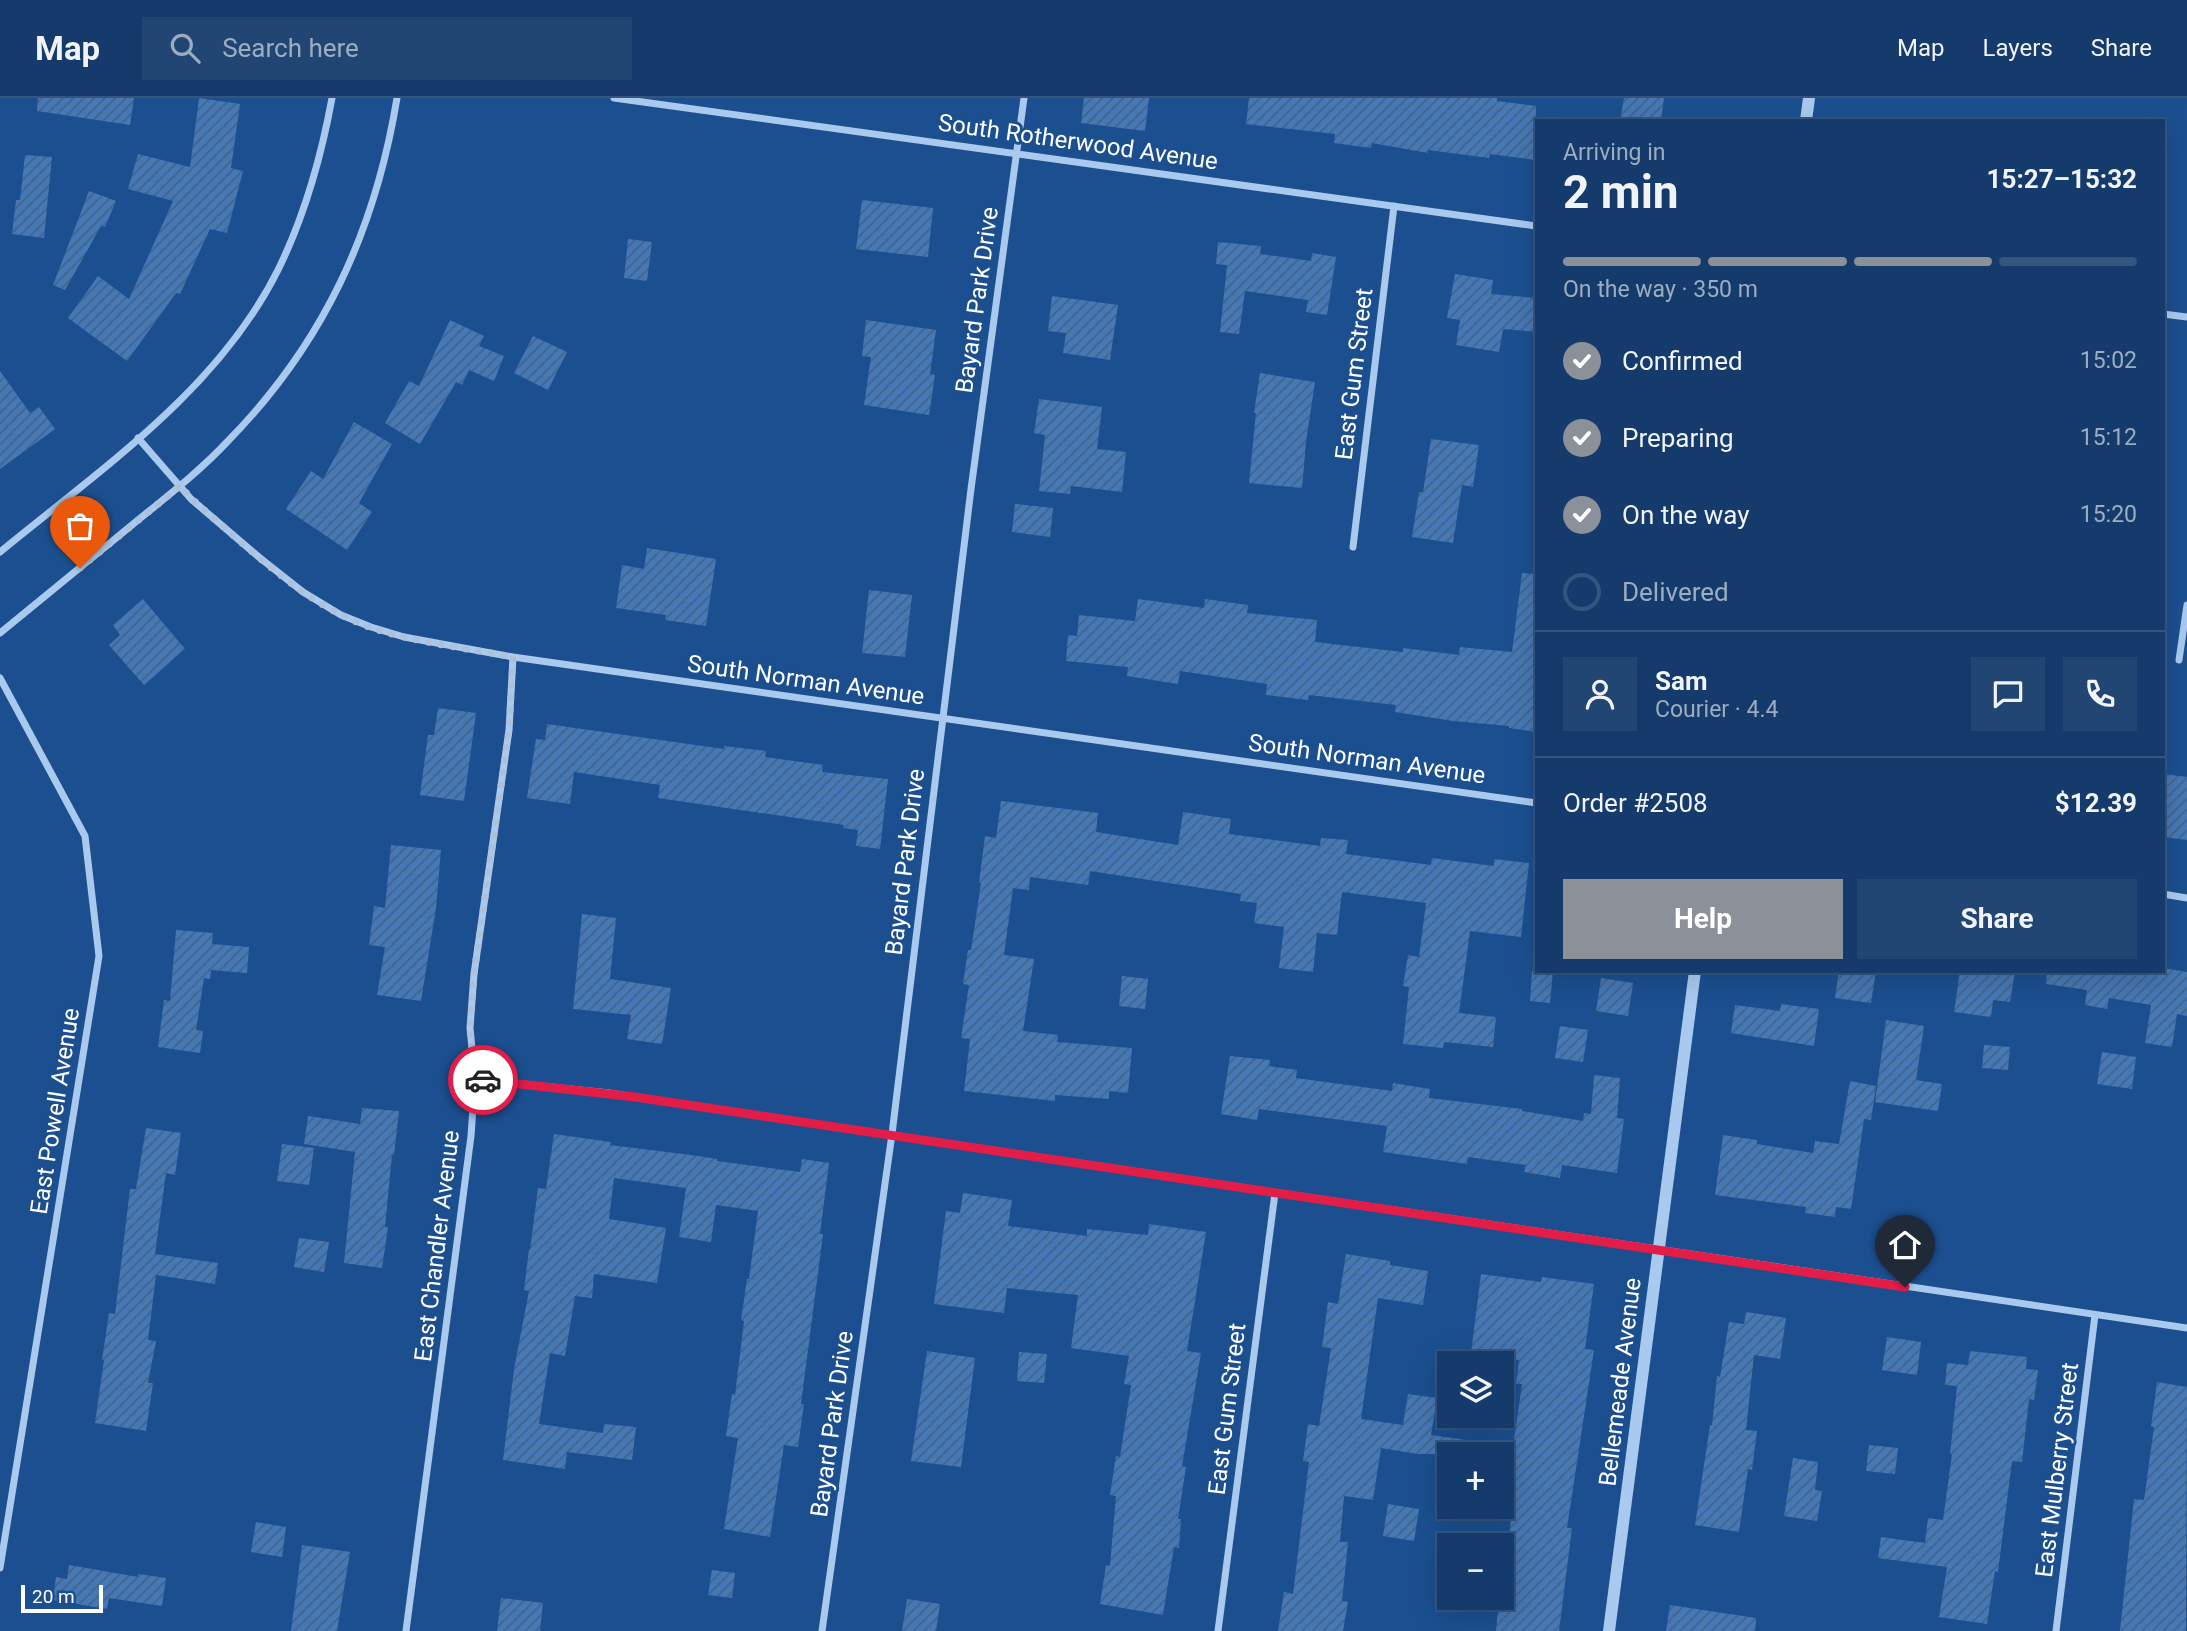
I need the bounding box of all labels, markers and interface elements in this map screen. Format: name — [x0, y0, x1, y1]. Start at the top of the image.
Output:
search box — [142, 17, 632, 80]
text: Map — [35, 29, 100, 68]
icon: search — [166, 29, 204, 67]
text: Search here — [222, 33, 359, 63]
text: Map — [1897, 34, 1945, 62]
text: Layers — [1983, 34, 2053, 62]
text: Share — [2091, 34, 2152, 62]
street label: South Rotherwood Avenue — [936, 108, 1220, 176]
text: Arriving in — [1563, 139, 1666, 166]
text: 15:27–15:32 — [1987, 164, 2137, 194]
text: 2 min — [1563, 165, 1679, 219]
street label: Bayard Park Drive — [950, 205, 1004, 395]
text: On the way · 350 m — [1563, 276, 1758, 303]
street label: East Gum Street — [1330, 286, 1378, 461]
icon: check — [1563, 342, 1601, 380]
text: Confirmed — [1622, 346, 1743, 376]
text: 15:02 — [2080, 347, 2137, 374]
icon: check — [1563, 419, 1601, 457]
text: Preparing — [1622, 423, 1734, 453]
text: 15:12 — [2080, 424, 2137, 451]
pin — [50, 496, 110, 568]
icon: check — [1563, 496, 1601, 534]
text: On the way — [1622, 500, 1750, 530]
text: 15:20 — [2080, 501, 2137, 528]
icon: bag — [61, 507, 99, 545]
text: Delivered — [1622, 577, 1729, 607]
street label: South Norman Avenue — [686, 650, 926, 710]
button: person — [1563, 657, 1637, 731]
button: chat — [1971, 657, 2045, 731]
button: phone — [2063, 657, 2137, 731]
text: Sam — [1655, 666, 1707, 696]
text: Courier · 4.4 — [1655, 696, 1778, 723]
street label: South Norman Avenue — [1247, 729, 1487, 789]
street label: Bayard Park Drive — [880, 767, 930, 957]
text: Order #2508 — [1563, 788, 1708, 818]
text: $12.39 — [2055, 788, 2137, 818]
button: Help — [1563, 879, 1843, 959]
button: Share — [1857, 879, 2137, 959]
street label: East Powell Avenue — [25, 1006, 85, 1216]
courier — [448, 1045, 518, 1115]
icon: car — [464, 1061, 502, 1099]
street label: East Chandler Avenue — [409, 1129, 465, 1363]
pin — [1875, 1215, 1935, 1287]
icon: home — [1886, 1226, 1924, 1264]
street label: Bellemeade Avenue — [1593, 1276, 1647, 1488]
street label: East Gum Street — [1203, 1321, 1251, 1496]
street label: Bayard Park Drive — [805, 1329, 859, 1519]
map controls — [1437, 1351, 1514, 1610]
button: layers — [1437, 1351, 1514, 1428]
street label: East Mulberry Street — [2030, 1361, 2084, 1579]
button: + — [1437, 1442, 1514, 1519]
button: − — [1437, 1533, 1514, 1610]
scale bar — [21, 1582, 103, 1614]
text: 20 m — [32, 1585, 75, 1608]

